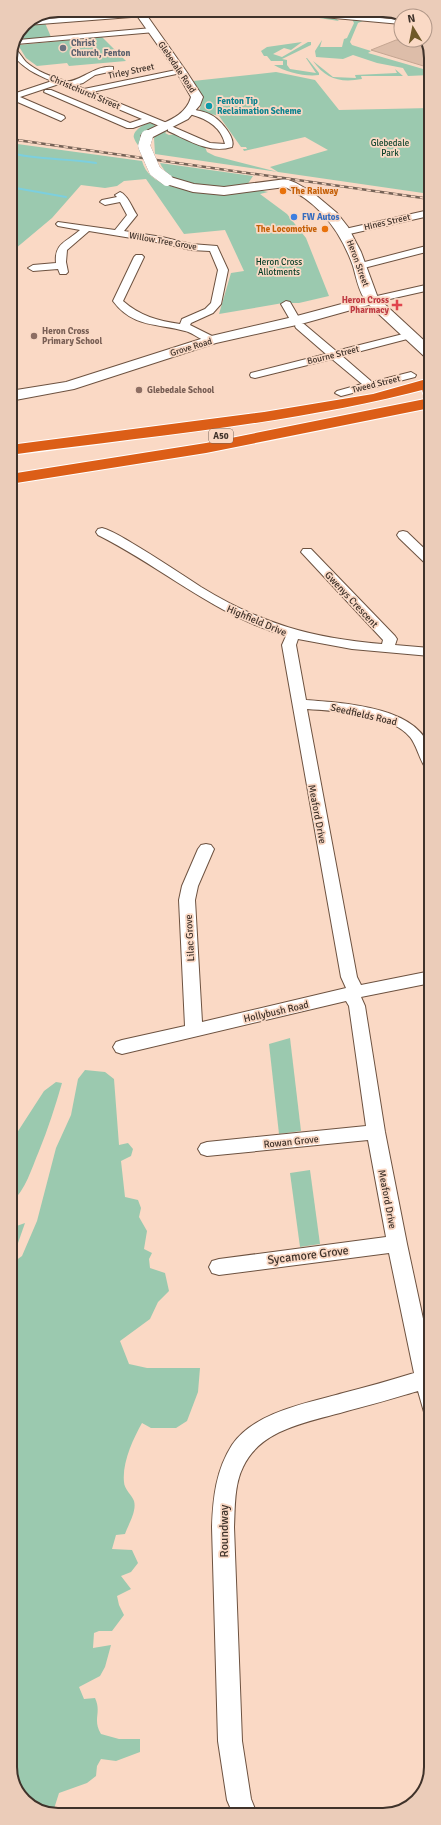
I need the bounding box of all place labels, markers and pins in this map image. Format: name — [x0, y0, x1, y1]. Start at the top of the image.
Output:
place label: Christ Church, Fenton — [71, 38, 130, 59]
marker: Christ Church, Fenton — [58, 43, 68, 53]
place label: Fenton Tip Reclaimation Scheme — [217, 96, 302, 117]
marker: Fenton Tip Reclaimation Scheme — [204, 101, 214, 111]
marker: The Railway — [278, 186, 288, 196]
place label: The Railway — [291, 186, 339, 197]
marker: FW Autos — [289, 212, 299, 222]
place label: FW Autos — [302, 212, 339, 223]
place label: The Locomotive — [256, 224, 318, 235]
marker: The Locomotive — [320, 224, 330, 234]
place label: Heron Cross Pharmacy — [342, 295, 390, 316]
marker: Heron Cross Pharmacy — [392, 300, 402, 310]
place label: Heron Cross Primary School — [42, 326, 102, 347]
marker: Heron Cross Primary School — [29, 331, 39, 341]
marker: Glebedale School — [134, 385, 144, 395]
place label: Glebedale School — [147, 385, 215, 396]

